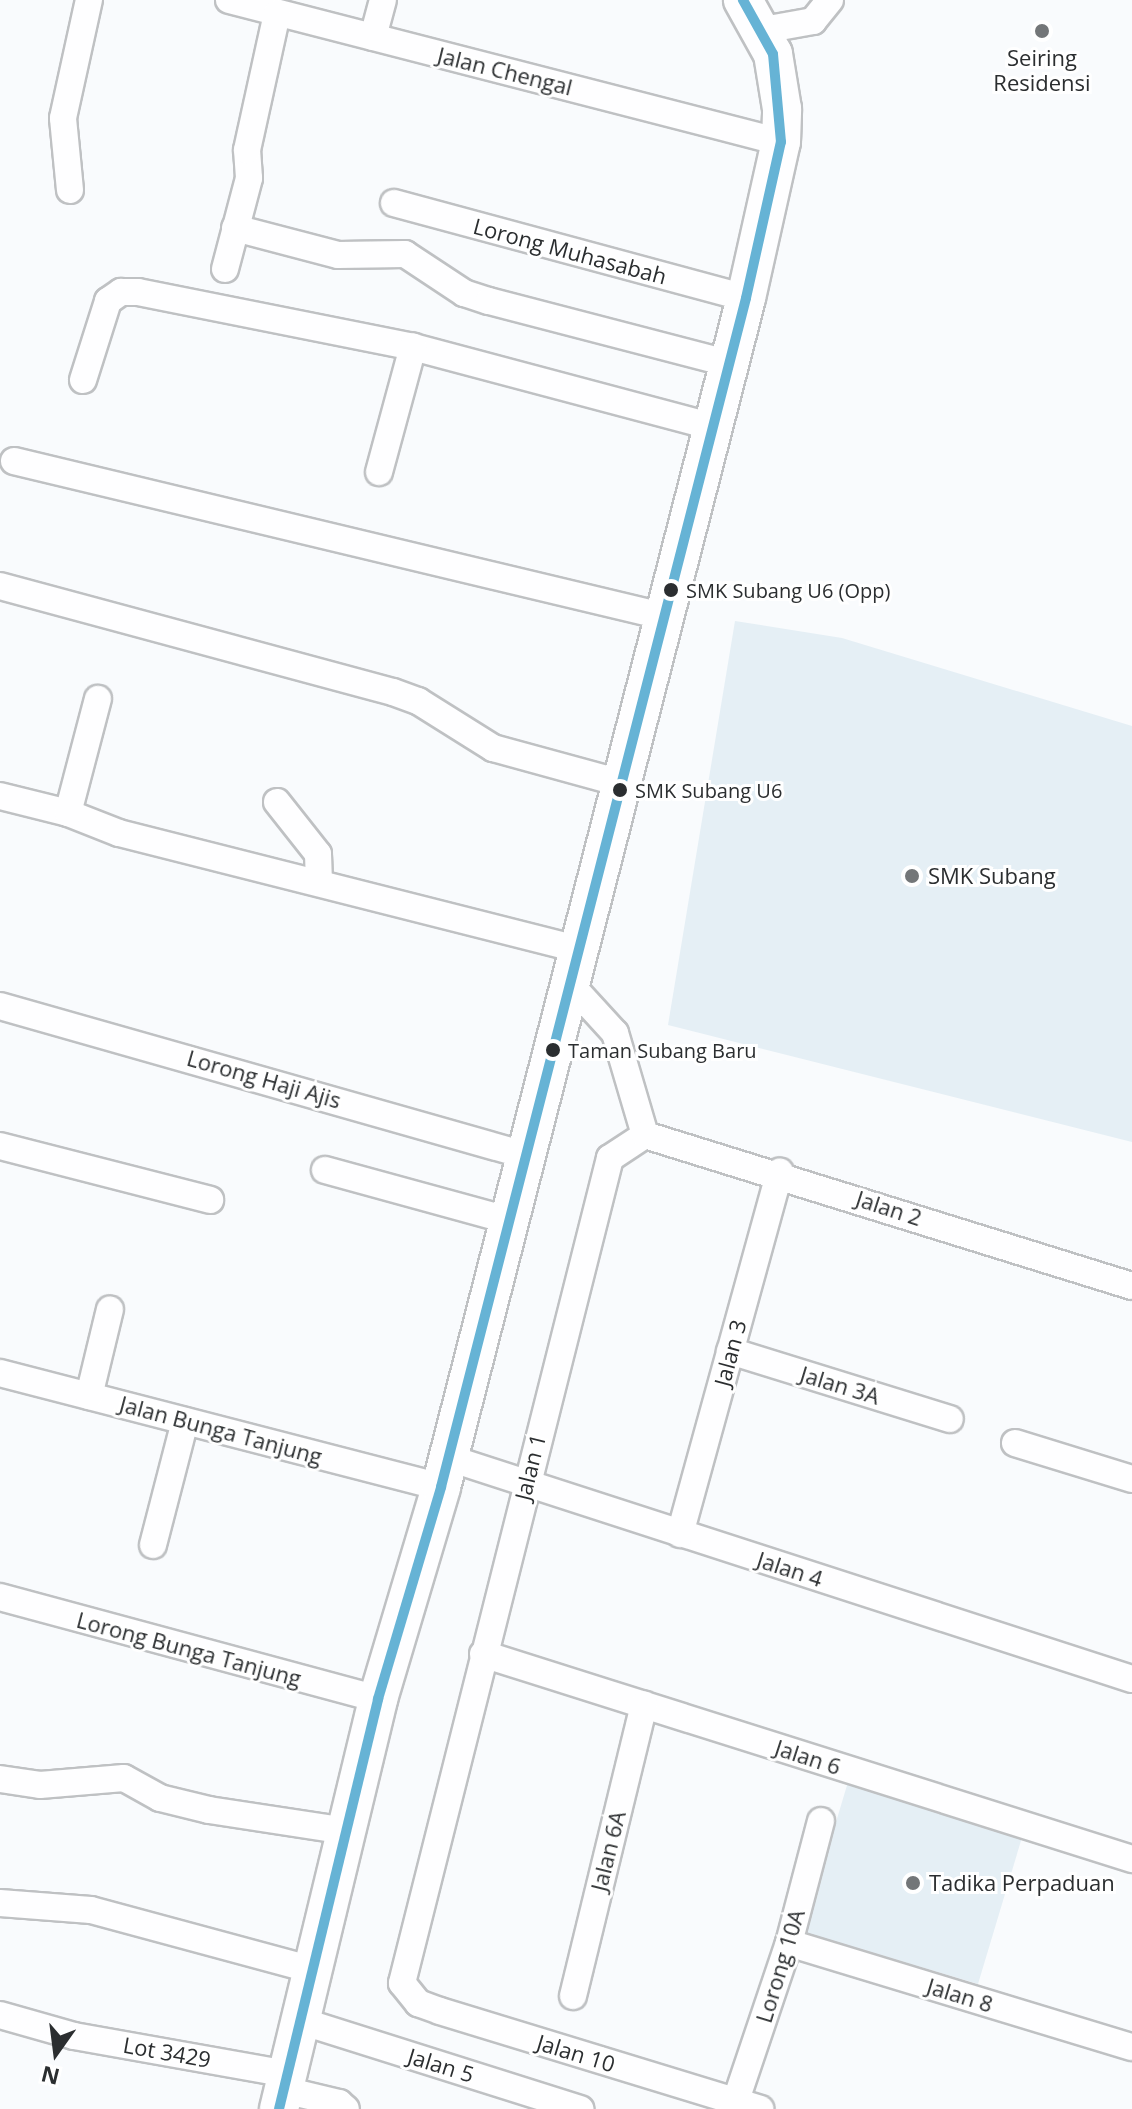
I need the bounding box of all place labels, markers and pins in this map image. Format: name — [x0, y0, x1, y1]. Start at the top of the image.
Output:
marker: Seiring Residensi — [1033, 22, 1051, 40]
place label: Seiring Residensi — [993, 44, 1091, 96]
place label: SMK Subang U6 (Opp) — [686, 578, 890, 602]
marker: SMK Subang U6 (Opp) — [663, 582, 679, 598]
place label: SMK Subang U6 — [635, 778, 782, 802]
marker: SMK Subang U6 — [612, 782, 628, 798]
place label: SMK Subang — [928, 863, 1056, 889]
marker: SMK Subang — [903, 867, 921, 885]
place label: Taman Subang Baru — [568, 1038, 757, 1062]
marker: Taman Subang Baru — [545, 1042, 561, 1058]
place label: Tadika Perpaduan — [929, 1870, 1115, 1896]
marker: Tadika Perpaduan — [904, 1874, 922, 1892]

